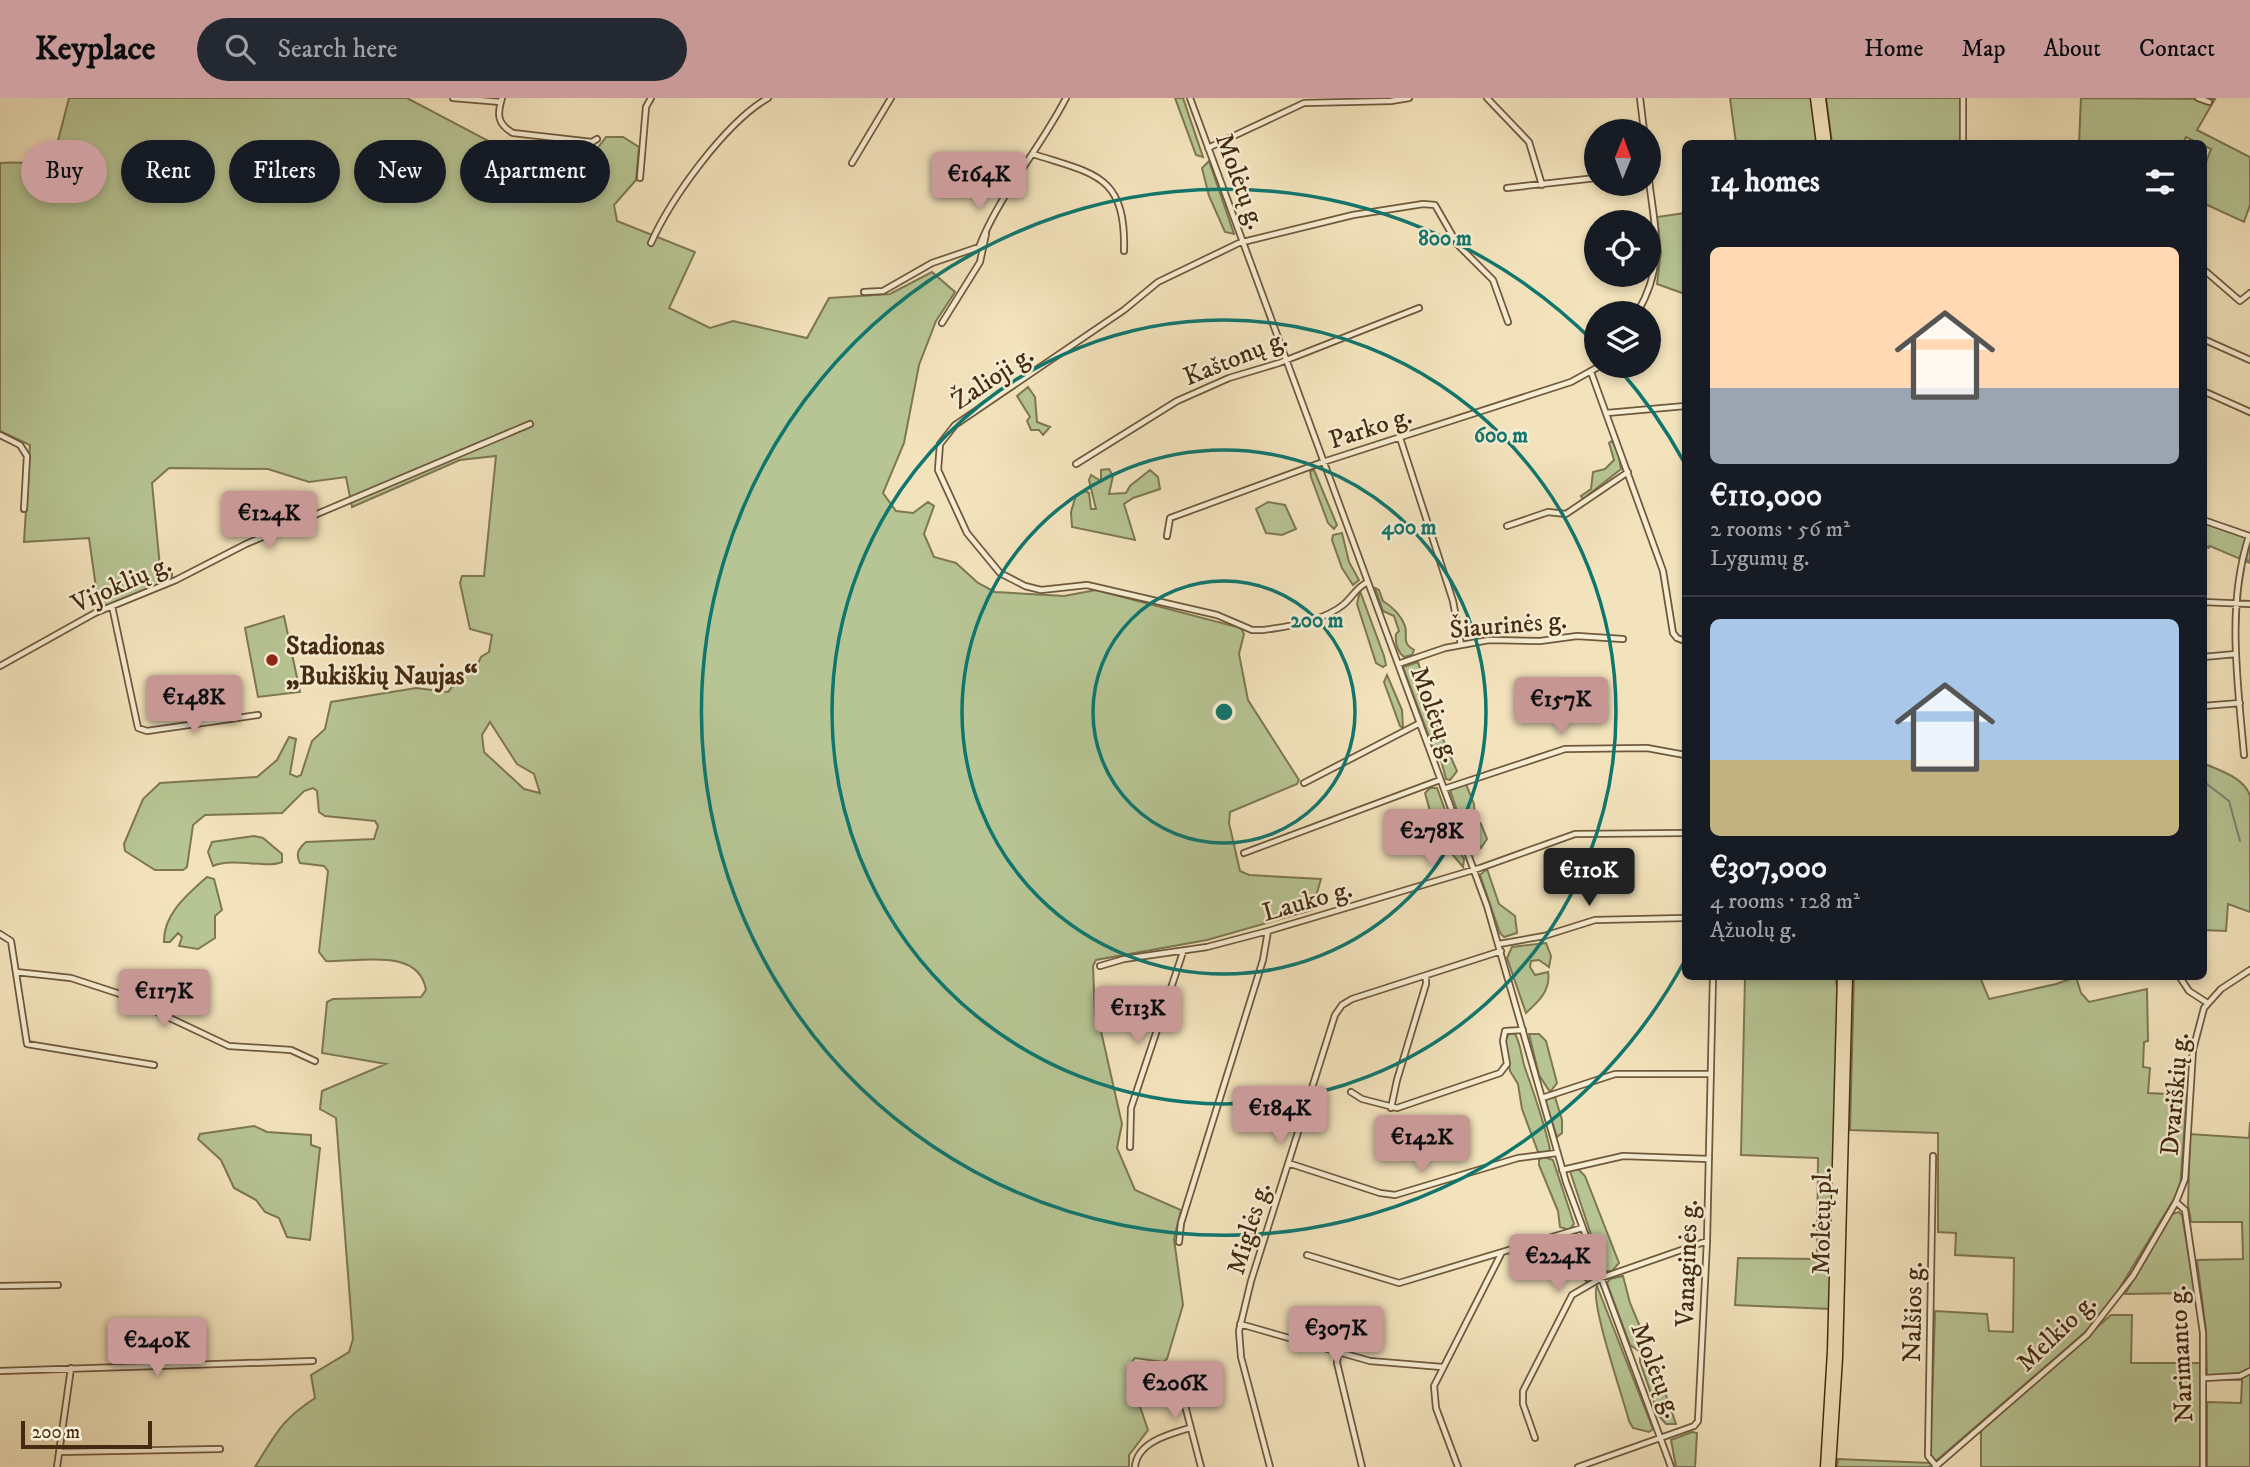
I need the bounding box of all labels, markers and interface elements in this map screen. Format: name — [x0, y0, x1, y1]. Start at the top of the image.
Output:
search box — [197, 18, 687, 81]
text: Keyplace — [35, 29, 155, 70]
icon: search — [221, 30, 259, 68]
text: Search here — [277, 33, 398, 66]
text: Home — [1864, 34, 1923, 64]
text: Map — [1961, 34, 2006, 64]
text: About — [2044, 34, 2101, 64]
text: Contact — [2139, 34, 2215, 64]
north arrow — [1584, 119, 1661, 196]
map controls — [1584, 119, 1661, 378]
street label: Molėtų g. — [1207, 129, 1272, 234]
chip: Buy — [21, 140, 107, 203]
chip: Rent — [121, 140, 215, 203]
chip: Filters — [229, 140, 340, 203]
chip: New — [354, 140, 446, 203]
chip: Apartment — [460, 140, 610, 203]
pin: €164K — [930, 152, 1028, 212]
text: €164K — [947, 160, 1011, 189]
icon: filters — [2141, 163, 2179, 201]
text: 14 homes — [1710, 164, 1820, 201]
button: locate — [1584, 210, 1661, 287]
text: 800 m — [1418, 226, 1472, 252]
icon: home — [1882, 292, 2008, 418]
button: layers — [1584, 301, 1661, 378]
street label: Kaštonų g. — [1179, 323, 1292, 394]
street label: Žalioji g. — [945, 338, 1040, 418]
street label: Parko g. — [1325, 400, 1416, 457]
text: 600 m — [1474, 423, 1528, 449]
text: €110,000 — [1710, 478, 1822, 515]
pin: €124K — [220, 491, 318, 551]
text: €124K — [238, 499, 300, 528]
text: 400 m — [1382, 515, 1437, 541]
text: 2 rooms · 56 m² — [1710, 515, 1850, 544]
text: Lygumų g. — [1710, 544, 1809, 573]
street label: Vijoklių g. — [66, 548, 177, 621]
street label: Šiaurinės g. — [1448, 603, 1568, 647]
text: 200 m — [1290, 608, 1344, 634]
place label: Stadionas „Bukiškių Naujas“ — [286, 630, 477, 693]
marker: Stadionas „Bukiškių Naujas“ — [264, 652, 280, 668]
street label: Molėtų g. — [1402, 662, 1467, 767]
icon: home — [1882, 664, 2008, 790]
pin: €148K — [145, 676, 243, 735]
pin: €157K — [1512, 678, 1610, 737]
text: €148K — [163, 683, 225, 712]
text: €157K — [1530, 685, 1592, 714]
centre of rings — [1212, 700, 1236, 724]
pin: €278K — [1383, 810, 1481, 869]
text: €278K — [1400, 817, 1464, 846]
pin: €110K — [1540, 848, 1638, 908]
text: €307,000 — [1710, 850, 1827, 887]
text: €110K — [1560, 856, 1618, 885]
street label: Lauko g. — [1259, 873, 1356, 930]
text: 4 rooms · 128 m² — [1710, 887, 1860, 916]
text: Ąžuolų g. — [1710, 916, 1796, 945]
pin: €117K — [115, 970, 213, 1029]
text: €117K — [135, 977, 193, 1006]
pin: €113K — [1089, 986, 1187, 1046]
text: €113K — [1110, 994, 1166, 1023]
street label: Dvariškių g. — [2154, 1031, 2197, 1157]
pin: €184K — [1231, 1086, 1329, 1146]
text: €184K — [1249, 1094, 1311, 1123]
pin: €142K — [1373, 1116, 1471, 1175]
text: €142K — [1391, 1123, 1453, 1152]
street label: Molėtų pl. — [1805, 1167, 1840, 1275]
street label: Miglės g. — [1220, 1178, 1279, 1279]
street label: Vanaginės g. — [1669, 1199, 1706, 1328]
pin: €224K — [1509, 1234, 1607, 1294]
text: €224K — [1525, 1242, 1591, 1271]
street label: Nalšios g. — [1896, 1261, 1931, 1363]
street label: Narimanto g. — [2161, 1284, 2202, 1423]
street label: Melkio g. — [2010, 1287, 2104, 1379]
pin: €307K — [1287, 1306, 1385, 1366]
text: €307K — [1305, 1314, 1367, 1343]
pin: €240K — [108, 1318, 206, 1378]
street label: Molėtų g. — [1622, 1318, 1689, 1423]
text: €240K — [124, 1326, 190, 1355]
pin: €206K — [1126, 1362, 1224, 1421]
text: €206K — [1142, 1369, 1208, 1398]
scale bar — [21, 1418, 152, 1450]
text: 200 m — [32, 1421, 80, 1444]

